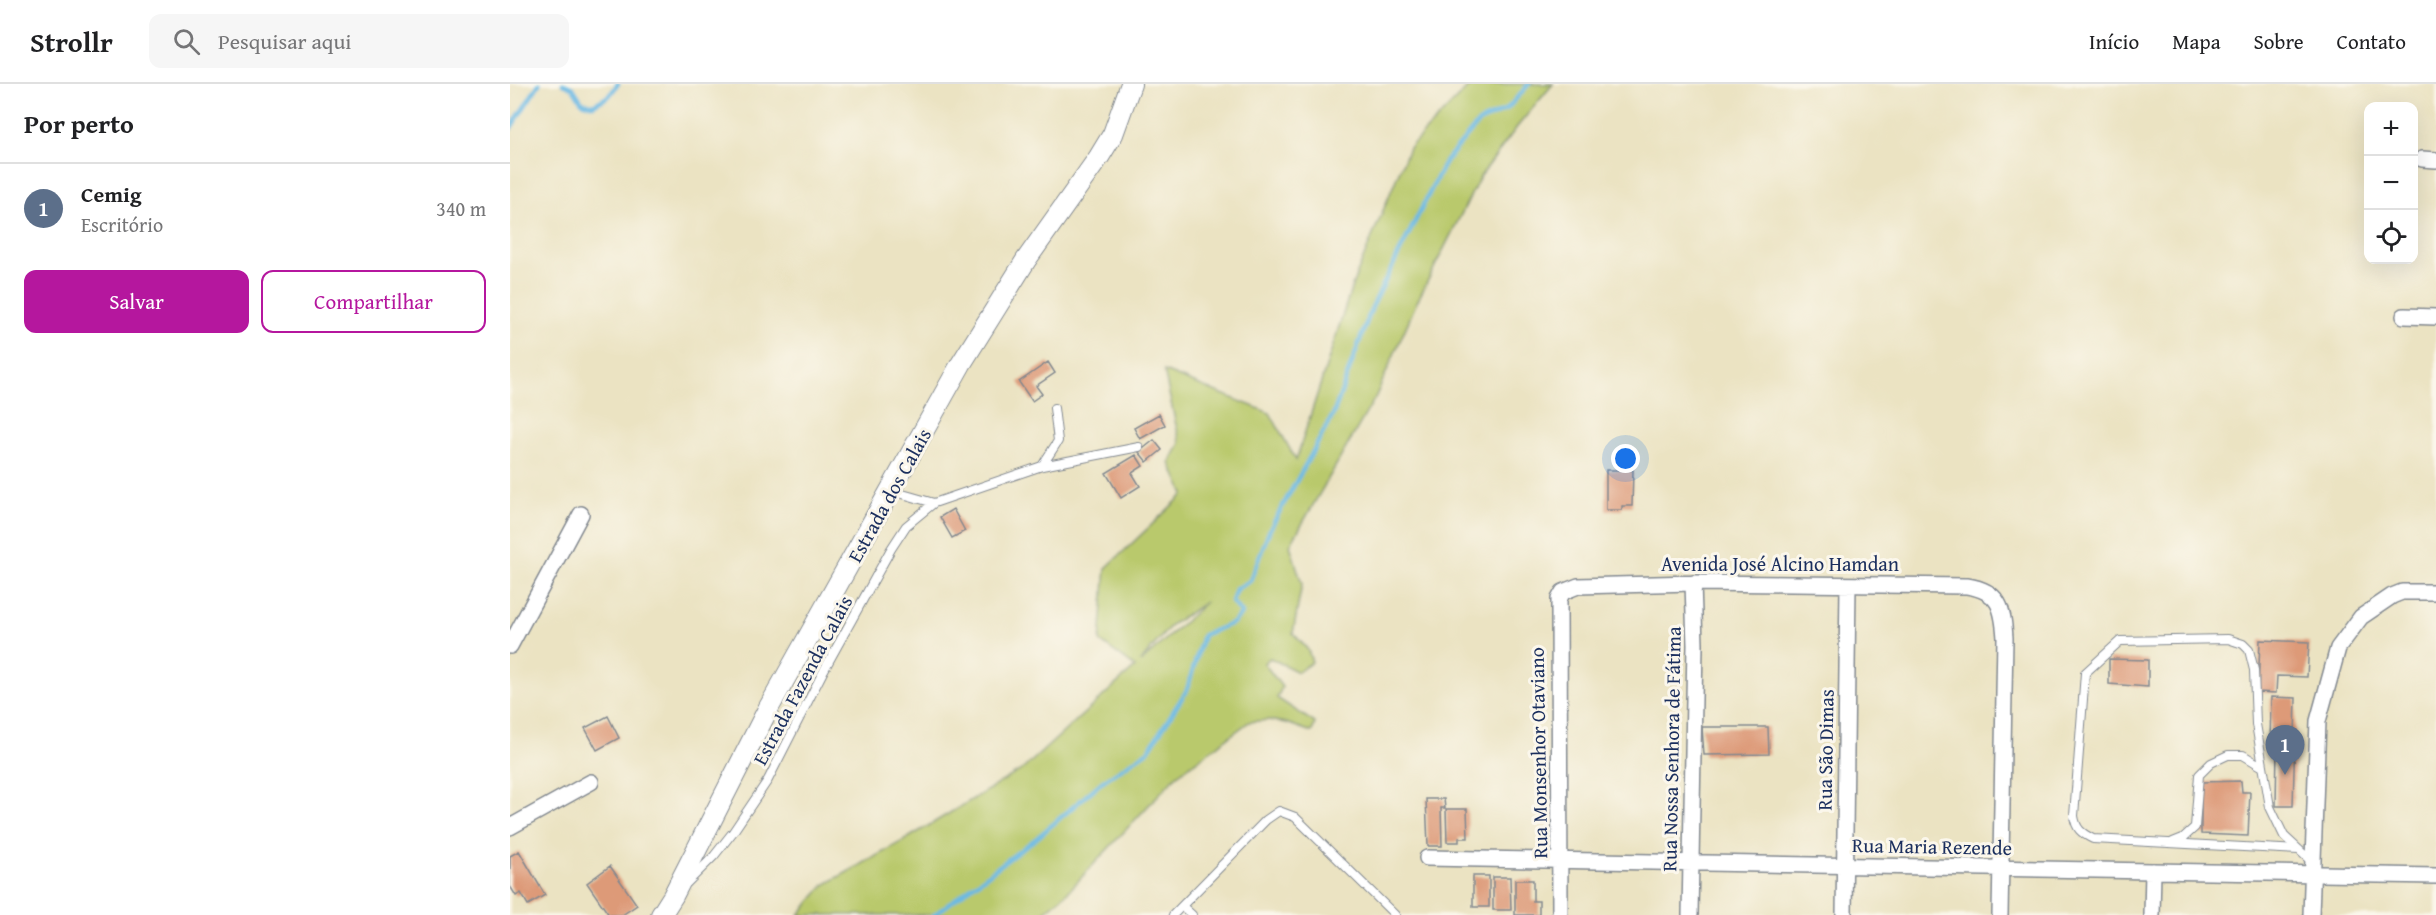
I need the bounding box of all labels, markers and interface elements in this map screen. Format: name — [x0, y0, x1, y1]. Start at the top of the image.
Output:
search box — [149, 14, 569, 68]
text: Strollr — [30, 21, 113, 62]
icon: search — [170, 25, 203, 58]
text: Pesquisar aqui — [218, 25, 352, 57]
text: Início — [2089, 26, 2139, 57]
text: Mapa — [2172, 26, 2221, 57]
text: Sobre — [2254, 26, 2304, 57]
text: Contato — [2337, 26, 2406, 57]
map controls — [2364, 102, 2418, 264]
button: + — [2364, 102, 2418, 156]
text: Por perto — [24, 104, 134, 143]
button: − — [2364, 156, 2418, 210]
text: Cemig — [81, 178, 142, 210]
text: 1 — [38, 194, 49, 223]
text: 340 m — [436, 194, 486, 223]
text: Escritório — [81, 210, 163, 239]
button: locate — [2364, 210, 2418, 264]
button: Salvar — [24, 270, 249, 333]
button: Compartilhar — [261, 270, 486, 333]
street label: Estrada dos Calais — [840, 423, 938, 567]
your location — [1611, 444, 1640, 473]
street label: Avenida José Alcino Hamdan — [1661, 549, 1899, 578]
street label: Estrada Fazenda Calais — [745, 590, 859, 770]
street label: Rua Nossa Senhora de Fátima — [1654, 626, 1688, 872]
street label: Rua Monsenhor Otaviano — [1522, 647, 1554, 859]
street label: Rua São Dimas — [1809, 689, 1841, 811]
pin: 1 — [2266, 726, 2304, 775]
street label: Rua Maria Rezende — [1852, 830, 2012, 862]

